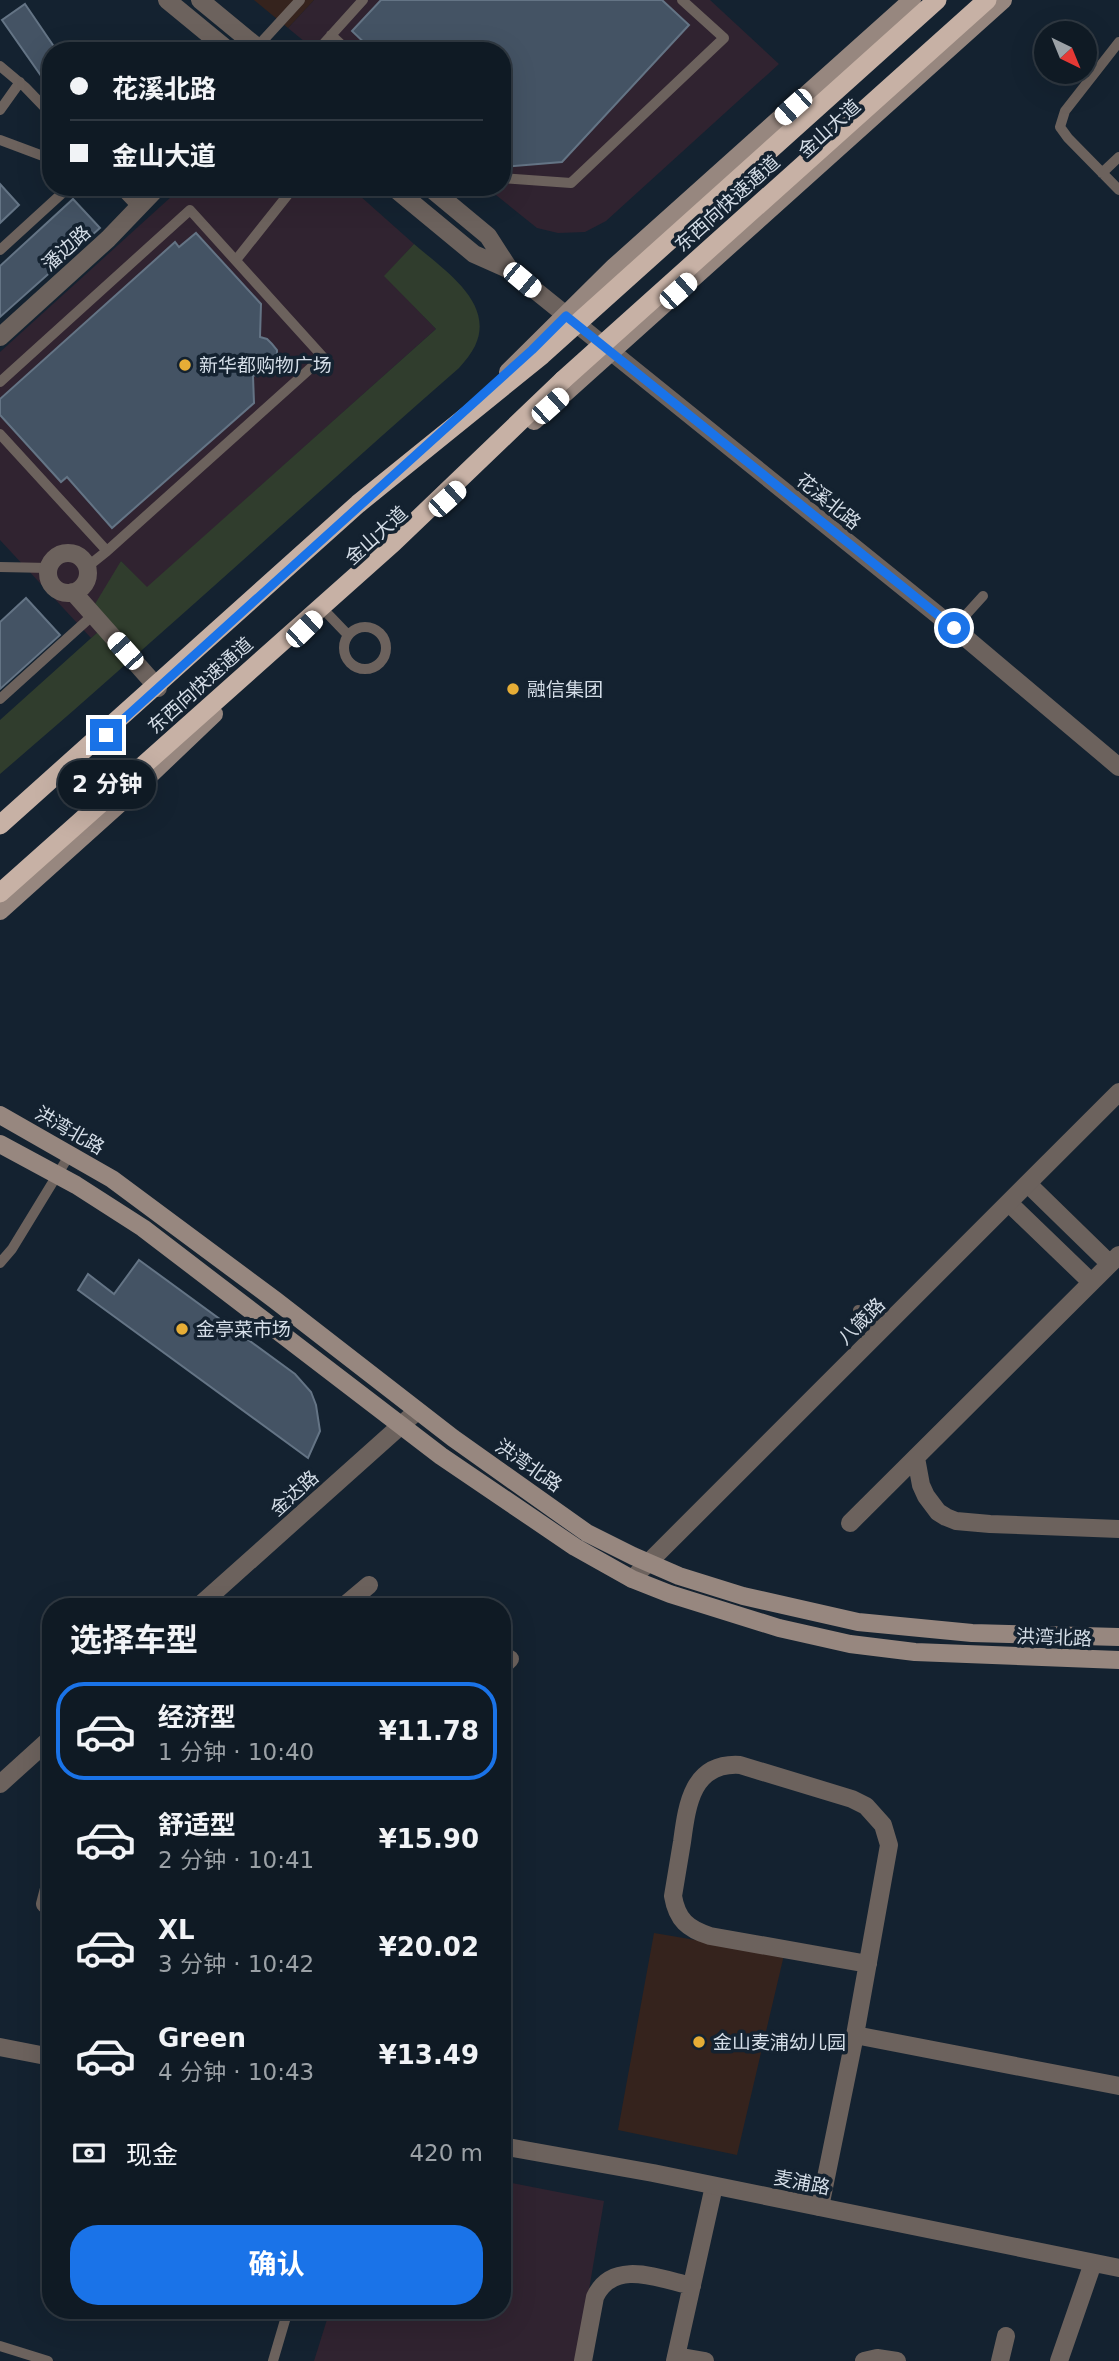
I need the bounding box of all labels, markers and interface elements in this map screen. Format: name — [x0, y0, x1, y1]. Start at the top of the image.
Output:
north arrow — [1034, 21, 1097, 84]
map controls — [1034, 21, 1097, 84]
text: 花溪北路 — [112, 74, 216, 104]
car — [771, 85, 816, 129]
street label: 金山大道 — [793, 94, 865, 162]
text: 金山大道 — [112, 141, 216, 171]
street label: 东西向快速通道 — [670, 150, 784, 256]
street label: 潘边路 — [37, 221, 95, 275]
car — [500, 258, 545, 302]
car — [656, 269, 701, 313]
place label: 新华都购物广场 — [199, 354, 332, 376]
marker: 新华都购物广场 — [177, 357, 193, 373]
car — [528, 384, 573, 428]
street label: 花溪北路 — [793, 469, 865, 533]
car — [425, 477, 470, 521]
street label: 金山大道 — [340, 501, 412, 569]
car — [282, 607, 327, 651]
route start — [938, 612, 970, 644]
car — [104, 628, 147, 674]
street label: 东西向快速通道 — [143, 632, 257, 738]
place label: 融信集团 — [527, 678, 603, 700]
marker: 融信集团 — [505, 681, 521, 697]
route end — [90, 719, 122, 751]
callout: 2 分钟 — [57, 760, 155, 808]
text: 2 分钟 — [72, 771, 142, 797]
street label: 洪湾北路 — [32, 1101, 108, 1159]
street label: 八箴路 — [833, 1293, 889, 1349]
place label: 金亭菜市场 — [196, 1318, 291, 1340]
marker: 金亭菜市场 — [174, 1321, 190, 1337]
street label: 洪湾北路 — [492, 1434, 566, 1496]
street label: 金达路 — [265, 1466, 323, 1520]
text: 选择车型 — [70, 1621, 198, 1659]
street label: 洪湾北路 — [1016, 1625, 1092, 1649]
icon: car — [74, 1700, 137, 1763]
text: 经济型 — [158, 1702, 236, 1732]
text: ¥11.78 — [379, 1716, 479, 1746]
text: 1 分钟 · 10:40 — [158, 1739, 314, 1765]
icon: car — [74, 1808, 137, 1871]
text: 舒适型 — [158, 1810, 236, 1840]
text: ¥15.90 — [379, 1824, 479, 1854]
text: 2 分钟 · 10:41 — [158, 1847, 314, 1873]
text: XL — [158, 1915, 195, 1945]
icon: car — [74, 1916, 137, 1979]
text: ¥20.02 — [379, 1932, 479, 1962]
text: 3 分钟 · 10:42 — [158, 1951, 314, 1977]
text: Green — [158, 2023, 246, 2053]
icon: car — [74, 2024, 137, 2087]
place label: 金山麦浦幼儿园 — [713, 2031, 846, 2053]
marker: 金山麦浦幼儿园 — [691, 2034, 707, 2050]
text: ¥13.49 — [379, 2040, 479, 2070]
text: 4 分钟 · 10:43 — [158, 2059, 314, 2085]
icon: cash — [70, 2134, 108, 2172]
text: 现金 — [126, 2140, 178, 2170]
text: 420 m — [409, 2140, 483, 2166]
street label: 麦浦路 — [772, 2166, 832, 2198]
button: 确认 — [70, 2225, 483, 2305]

